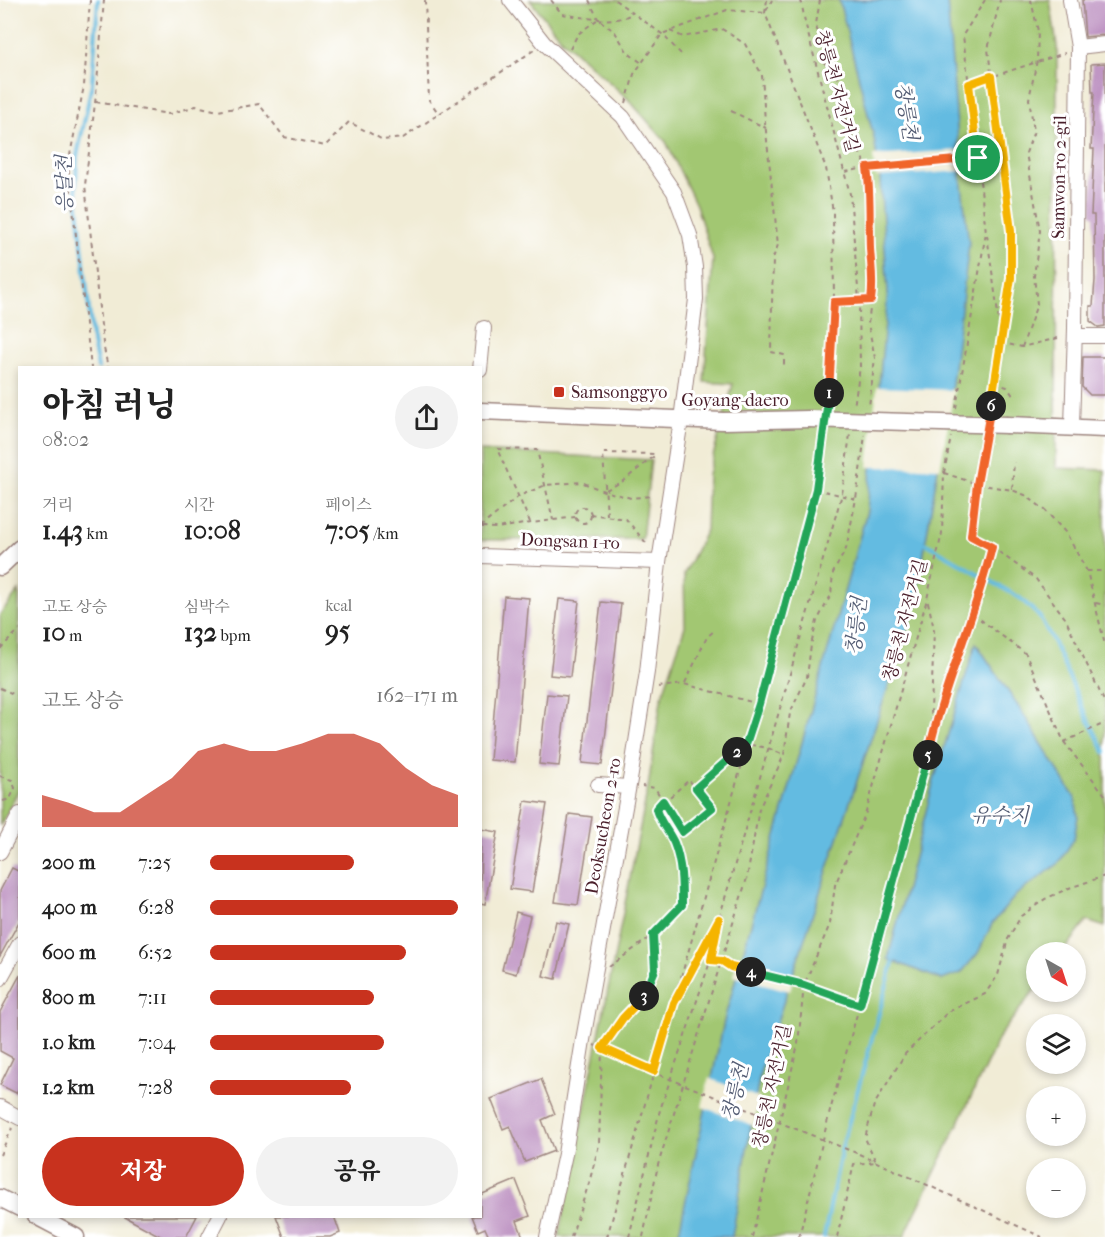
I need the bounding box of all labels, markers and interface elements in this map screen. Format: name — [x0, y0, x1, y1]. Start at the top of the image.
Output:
street label: 창릉천 자전거길 — [810, 28, 863, 154]
water label: 창릉천 — [891, 81, 923, 143]
street label: Samwon-ro 2-gil — [1048, 115, 1071, 239]
pin — [952, 132, 1003, 183]
icon: arrive — [961, 141, 994, 174]
water label: 응달천 — [52, 153, 77, 213]
pin: 1 — [814, 378, 844, 408]
place label: Samsonggyo — [571, 382, 667, 403]
text: 1 — [826, 383, 832, 402]
marker: Samsonggyo — [552, 385, 566, 399]
text: 아침 러닝 — [42, 386, 177, 425]
button: share — [395, 386, 458, 449]
street label: Goyang-daero — [681, 390, 789, 411]
pin: 6 — [976, 391, 1006, 421]
text: 6 — [987, 396, 995, 415]
text: 08:02 — [42, 428, 89, 451]
text: 거리 — [42, 495, 73, 514]
text: 시간 — [184, 495, 215, 514]
text: 페이스 — [325, 495, 372, 514]
text: 1.43 — [42, 515, 83, 546]
text: 10:08 — [184, 515, 241, 546]
text: 7:05 — [325, 515, 370, 546]
text: km — [83, 524, 108, 543]
text: /km — [370, 524, 399, 543]
street label: Dongsan 1-ro — [520, 529, 620, 554]
street label: 창릉천 자전거길 — [879, 557, 932, 683]
water label: 창릉천 — [842, 594, 872, 656]
text: kcal — [325, 596, 352, 615]
text: 고도 상승 — [42, 597, 107, 616]
text: 심박수 — [184, 597, 230, 616]
text: 95 — [325, 615, 350, 646]
text: 10 — [42, 617, 65, 648]
text: 132 — [184, 617, 217, 648]
text: m — [65, 626, 82, 645]
text: bpm — [217, 626, 251, 645]
text: 162–171 m — [376, 684, 458, 707]
text: 고도 상승 — [42, 689, 124, 712]
pin: 2 — [722, 737, 752, 767]
pin: 5 — [913, 740, 943, 770]
text: 2 — [733, 742, 741, 761]
text: 5 — [925, 745, 931, 764]
street label: Deoksucheon 2-ro — [581, 756, 626, 896]
water label: 유수지 — [971, 804, 1031, 827]
text: 200 m — [42, 851, 95, 874]
text: 7:25 — [138, 851, 171, 874]
text: 400 m — [42, 896, 97, 919]
text: 6:28 — [138, 896, 174, 919]
text: 600 m — [42, 941, 96, 964]
text: 6:52 — [138, 941, 173, 964]
north arrow — [1026, 942, 1086, 1002]
map controls — [1026, 942, 1086, 1218]
pin: 4 — [736, 957, 766, 987]
text: 4 — [746, 962, 756, 981]
pin: 3 — [629, 981, 659, 1011]
text: 800 m — [42, 986, 95, 1009]
text: 7:11 — [138, 986, 167, 1009]
text: 3 — [641, 986, 647, 1005]
button: layers — [1026, 1014, 1086, 1074]
street label: 창릉천 자전거길 — [749, 1023, 796, 1150]
text: 1.0 km — [42, 1031, 95, 1054]
text: 7:04 — [138, 1031, 175, 1054]
water label: 창릉천 — [718, 1060, 754, 1123]
text: 1.2 km — [42, 1076, 95, 1099]
text: 7:28 — [138, 1076, 173, 1099]
button: + — [1026, 1086, 1086, 1146]
button: 저장 — [42, 1137, 244, 1206]
button: 공유 — [256, 1137, 458, 1206]
button: − — [1026, 1158, 1086, 1218]

